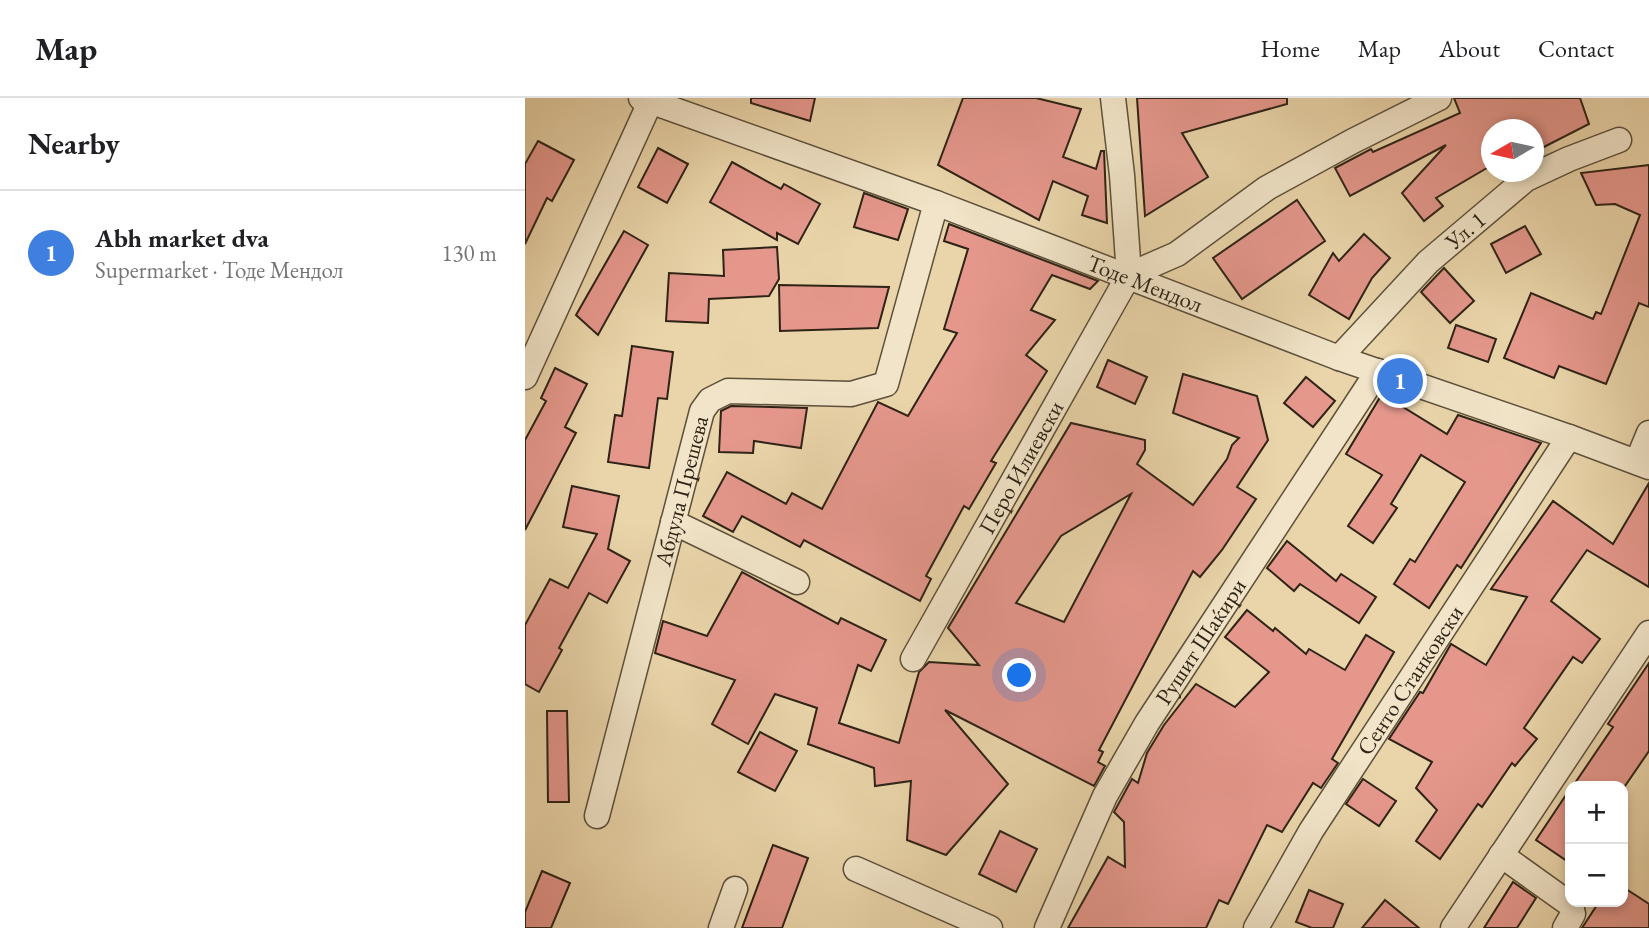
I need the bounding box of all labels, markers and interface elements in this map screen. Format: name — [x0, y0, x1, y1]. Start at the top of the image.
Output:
text: Map — [35, 27, 97, 70]
text: Home — [1260, 33, 1320, 64]
text: Map — [1358, 33, 1401, 64]
text: About — [1439, 33, 1500, 64]
text: Contact — [1538, 33, 1614, 64]
north arrow — [1481, 119, 1544, 182]
text: Nearby — [28, 124, 120, 163]
street label: Ул. 1 — [1438, 204, 1492, 257]
text: Abh market dva — [95, 221, 269, 255]
text: 1 — [45, 238, 57, 268]
text: 130 m — [441, 238, 497, 268]
street label: Тоде Мендол — [1083, 248, 1207, 319]
text: Supermarket · Тоде Мендол — [95, 255, 343, 285]
pin: 1 — [1377, 355, 1423, 407]
street label: Перо Илиевски — [971, 395, 1070, 539]
street label: Абдула Прешева — [647, 412, 715, 570]
street label: Рушит Шаќири — [1148, 572, 1253, 710]
street label: Сенто Станковски — [1350, 599, 1470, 761]
your location — [1002, 658, 1036, 692]
map controls — [1565, 781, 1628, 907]
button: + — [1565, 781, 1628, 844]
button: − — [1565, 844, 1628, 907]

